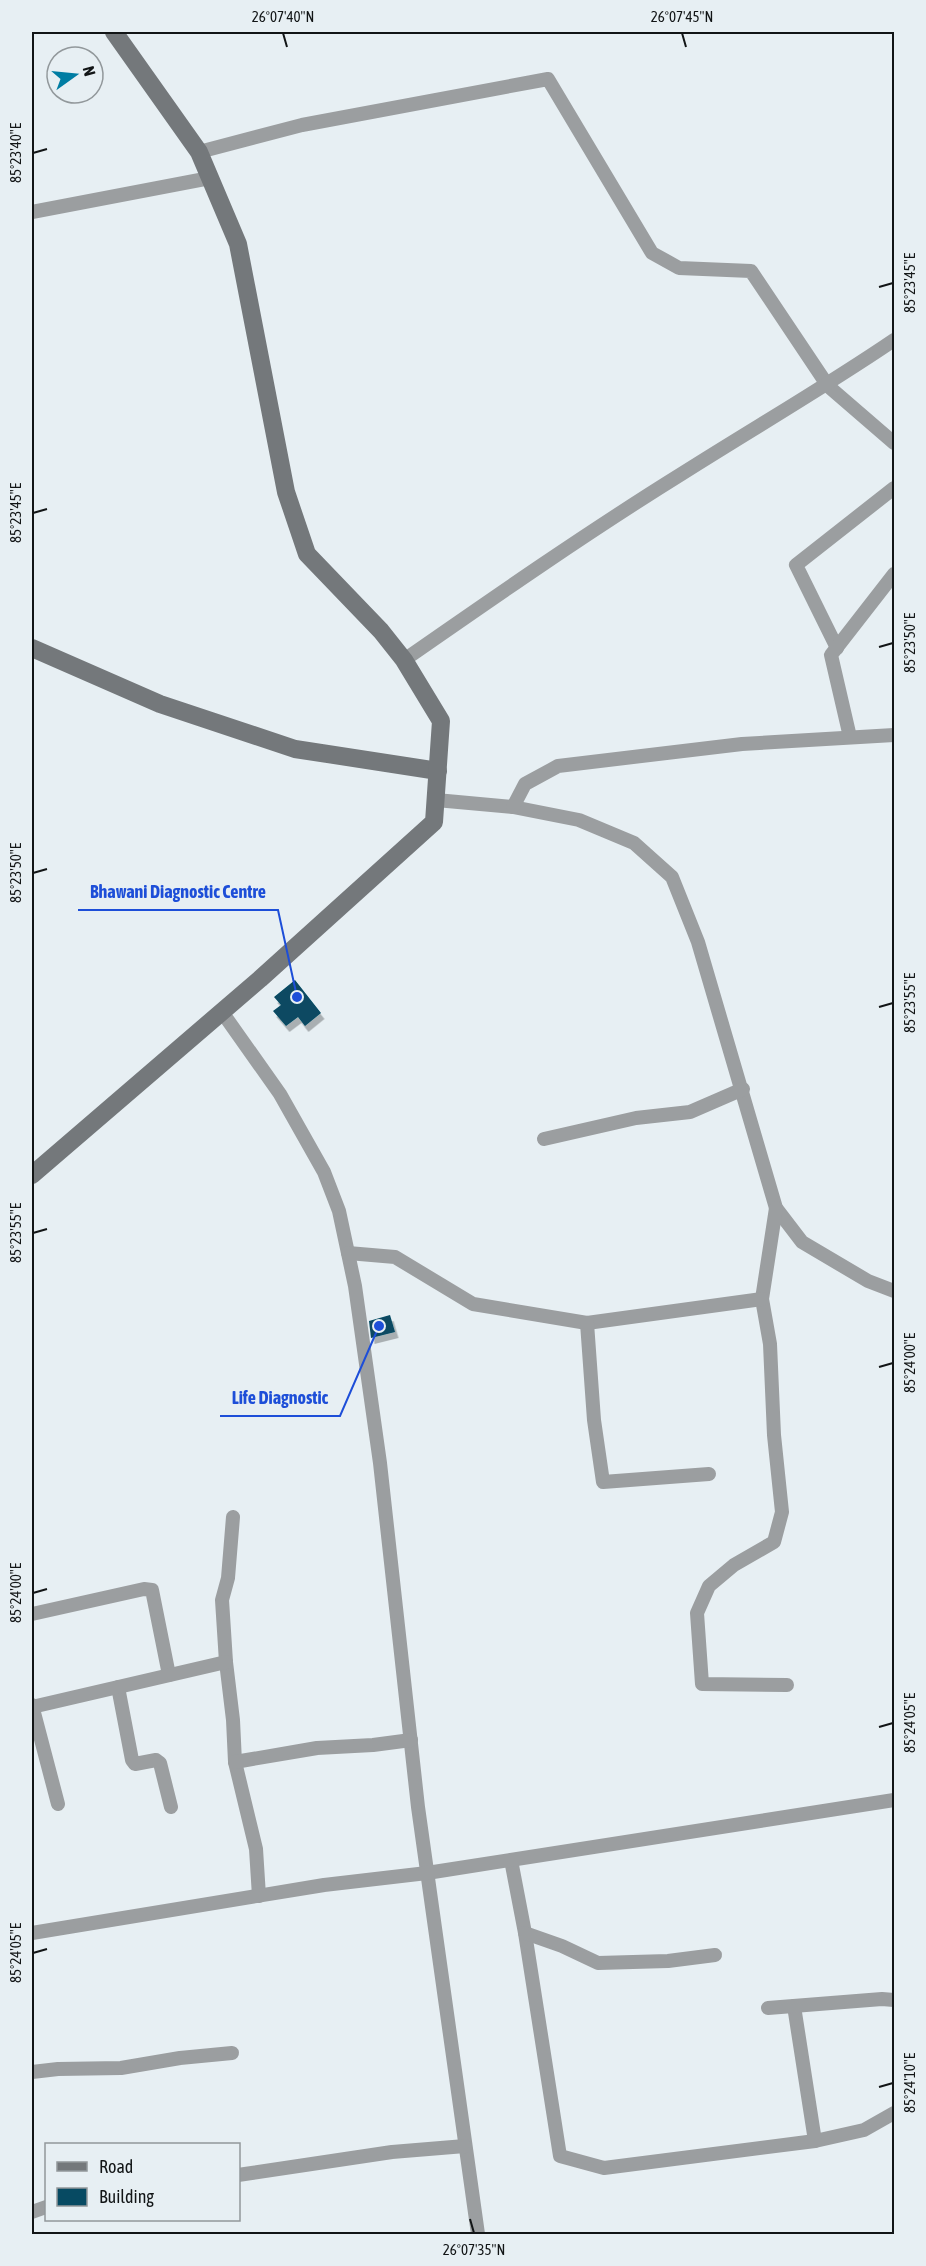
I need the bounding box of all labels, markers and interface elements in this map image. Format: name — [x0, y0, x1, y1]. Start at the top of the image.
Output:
text: 26°07'40"N — [252, 8, 314, 25]
text: 26°07'45"N — [651, 8, 713, 25]
north arrow — [45, 45, 105, 105]
text: N — [80, 64, 99, 78]
text: 85°23'40"E — [7, 122, 24, 183]
text: 85°23'45"E — [901, 252, 918, 313]
text: 85°23'45"E — [7, 482, 24, 543]
text: 85°23'50"E — [901, 612, 918, 673]
text: 85°23'50"E — [7, 842, 24, 903]
callout: Bhawani Diagnostic Centre — [78, 874, 278, 910]
text: Bhawani Diagnostic Centre — [90, 881, 266, 902]
text: 85°23'55"E — [901, 972, 918, 1033]
text: 85°23'55"E — [7, 1202, 24, 1263]
text: 85°24'00"E — [901, 1332, 918, 1393]
callout: Life Diagnostic — [220, 1380, 340, 1416]
text: Life Diagnostic — [232, 1387, 329, 1408]
text: 85°24'00"E — [7, 1562, 24, 1623]
text: 85°24'05"E — [901, 1692, 918, 1753]
text: 85°24'05"E — [7, 1922, 24, 1983]
text: 85°24'10"E — [901, 2052, 918, 2113]
legend — [45, 2143, 240, 2221]
text: Road — [99, 2156, 133, 2177]
text: Building — [99, 2186, 154, 2207]
text: 26°07'35"N — [443, 2241, 505, 2258]

